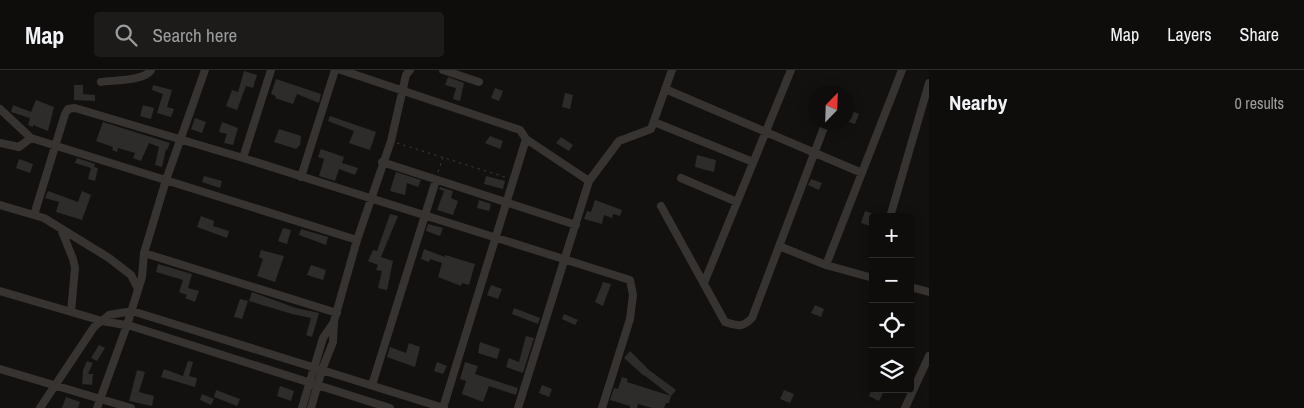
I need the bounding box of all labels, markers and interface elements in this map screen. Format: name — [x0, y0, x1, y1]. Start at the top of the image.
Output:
search box — [94, 12, 444, 57]
text: Map — [25, 19, 64, 51]
icon: search — [112, 21, 140, 49]
text: Search here — [152, 22, 237, 48]
text: Map — [1111, 22, 1139, 47]
text: Layers — [1167, 22, 1212, 47]
text: Share — [1240, 22, 1279, 47]
north arrow — [809, 85, 854, 130]
text: Nearby — [949, 88, 1007, 117]
text: 0 results — [1234, 92, 1284, 114]
map controls — [869, 213, 914, 393]
button: + — [869, 213, 914, 258]
button: − — [869, 258, 914, 303]
button: locate — [869, 303, 914, 348]
button: layers — [869, 348, 914, 393]

